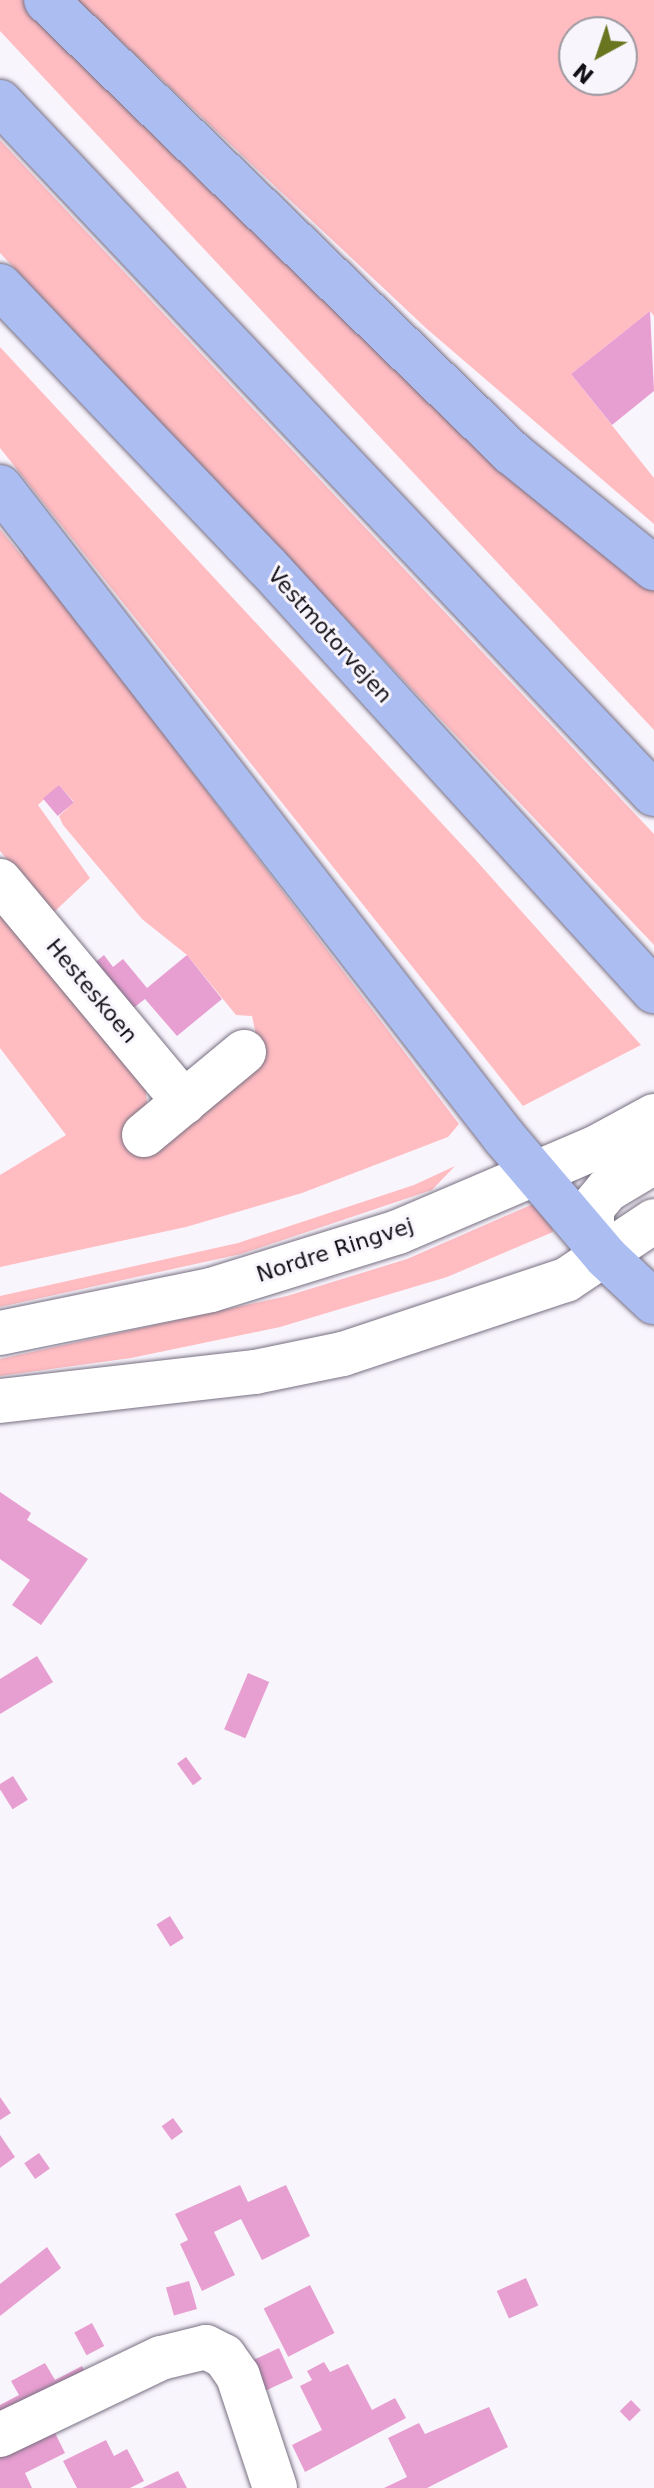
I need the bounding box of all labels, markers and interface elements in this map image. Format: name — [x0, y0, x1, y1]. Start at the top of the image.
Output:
north arrow — [558, 16, 638, 96]
text: N — [568, 58, 599, 89]
street label: Vestmotorvejen — [262, 562, 398, 708]
street label: Hesteskoen — [41, 933, 143, 1049]
street label: Nordre Ringvej — [253, 1212, 417, 1288]

